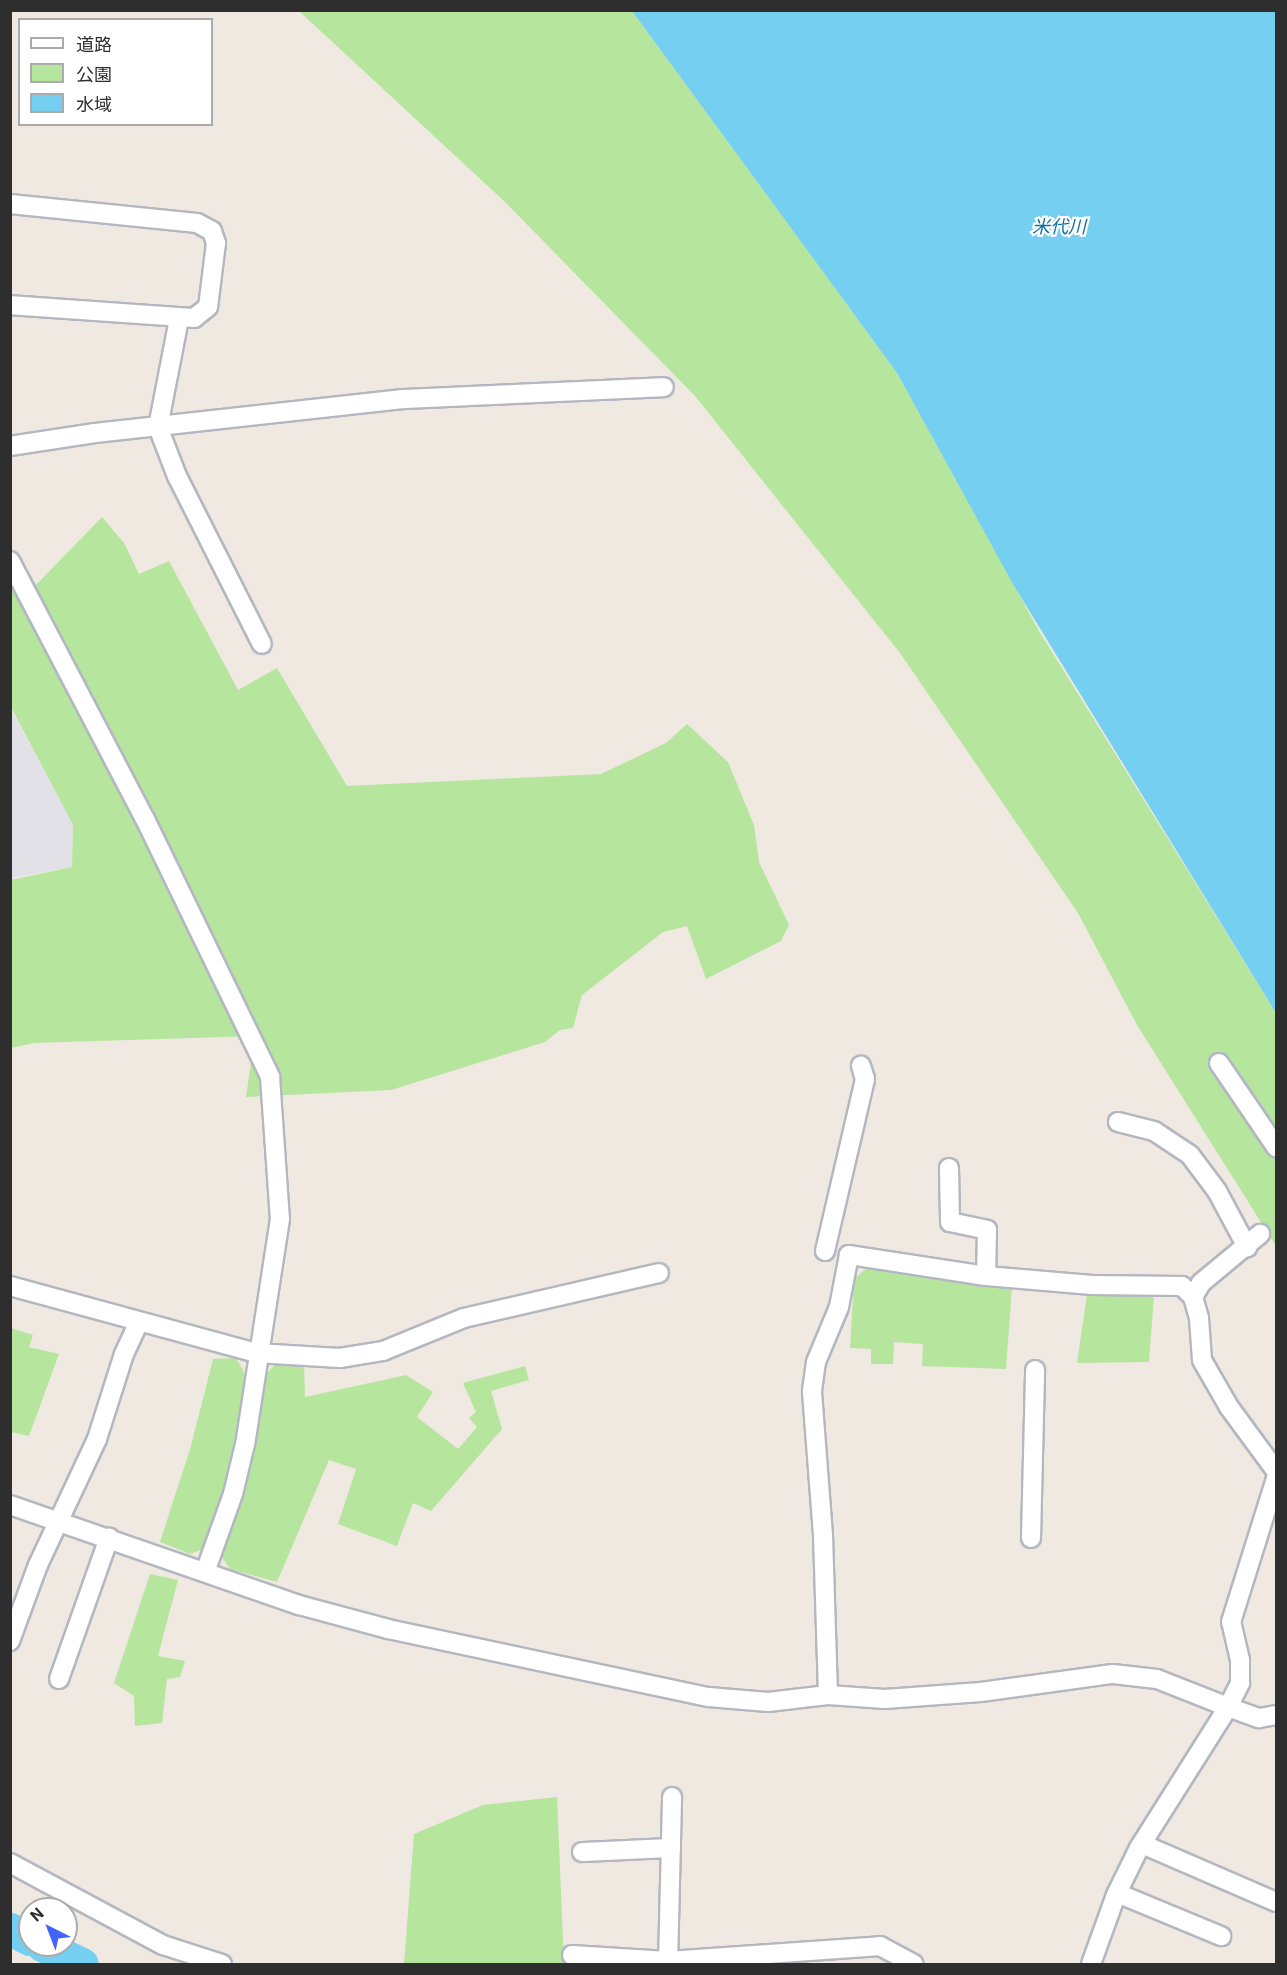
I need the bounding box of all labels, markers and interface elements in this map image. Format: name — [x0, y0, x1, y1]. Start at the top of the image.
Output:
legend — [18, 18, 213, 126]
text: 道路 — [76, 34, 112, 55]
text: 公園 — [76, 64, 112, 85]
text: 水域 — [76, 94, 112, 115]
water label: 米代川 — [1032, 216, 1086, 238]
north arrow — [18, 1897, 78, 1957]
text: N — [26, 1904, 48, 1926]

